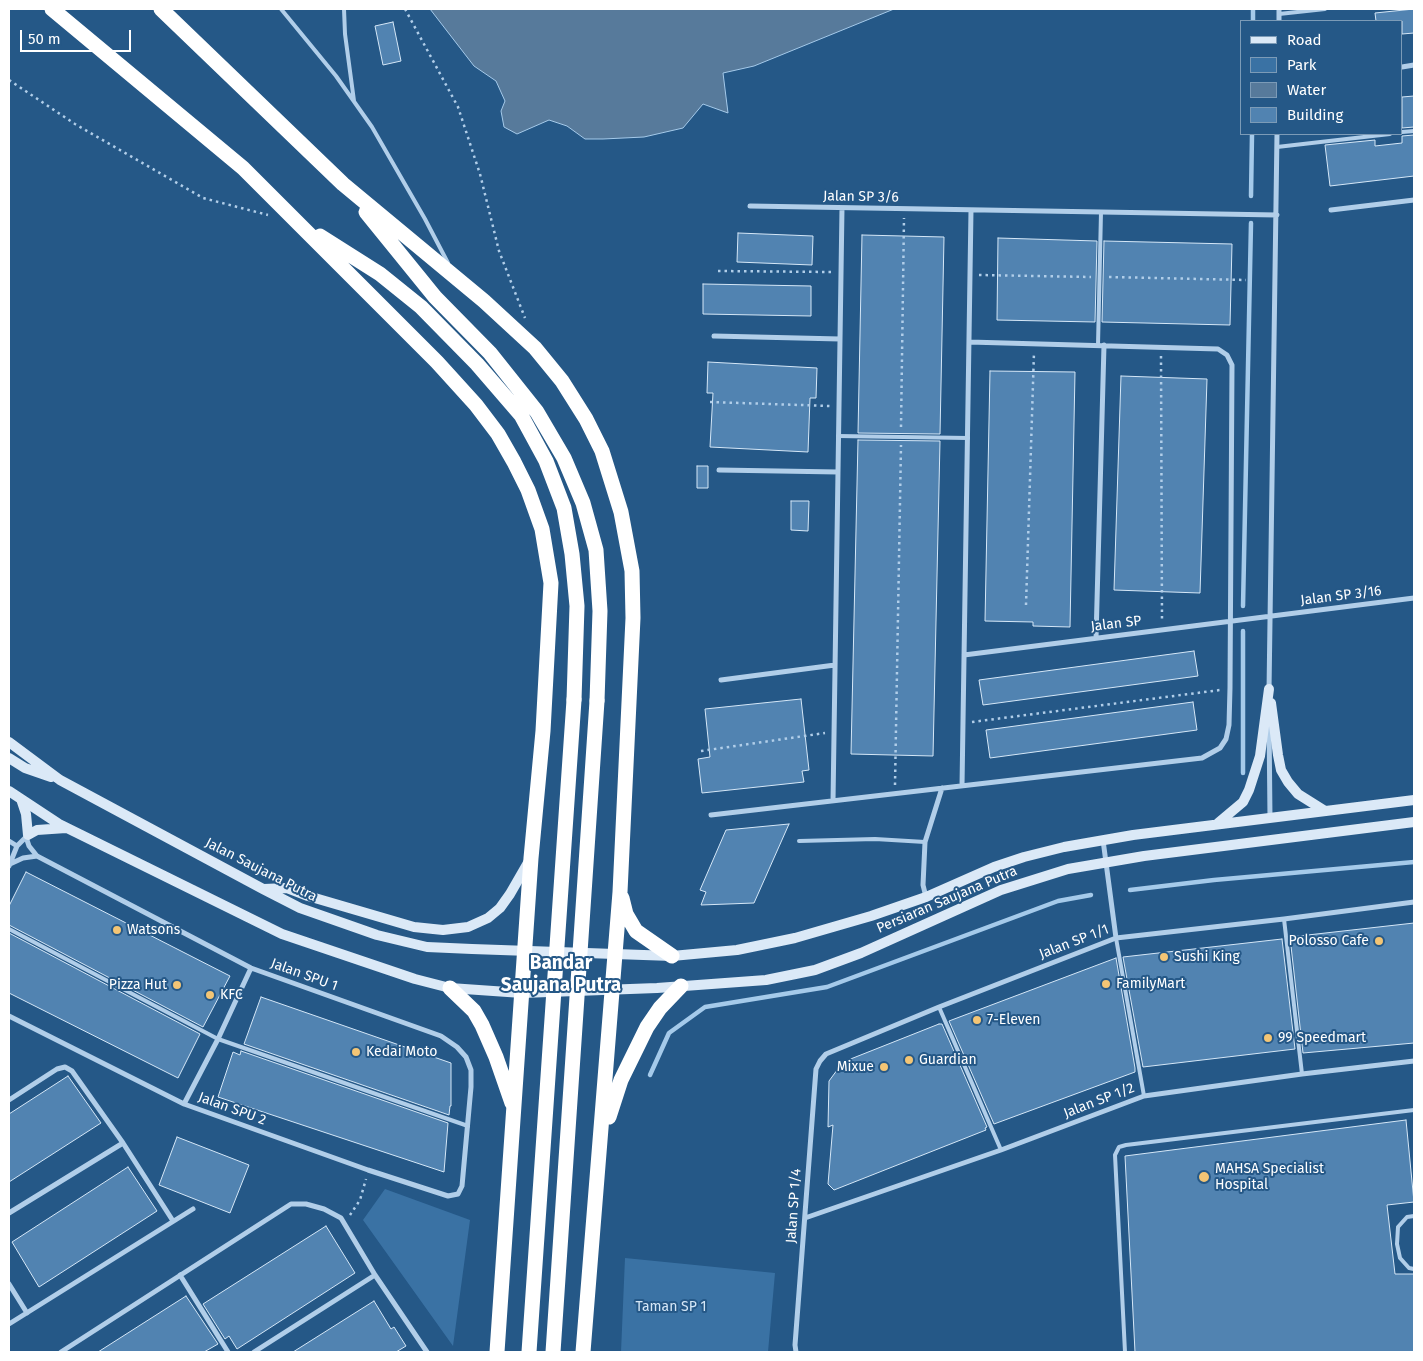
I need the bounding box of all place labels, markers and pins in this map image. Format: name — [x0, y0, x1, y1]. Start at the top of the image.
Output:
place label: Watsons — [127, 922, 180, 938]
marker: Watsons — [111, 924, 123, 936]
place label: Polosso Cafe — [1289, 933, 1369, 949]
marker: Polosso Cafe — [1373, 935, 1385, 947]
place label: Sushi King — [1174, 949, 1240, 965]
marker: Sushi King — [1158, 951, 1170, 963]
place label: FamilyMart — [1116, 976, 1185, 992]
place label: Pizza Hut — [109, 977, 167, 993]
marker: FamilyMart — [1100, 978, 1112, 990]
marker: Pizza Hut — [171, 979, 183, 991]
place label: KFC — [220, 987, 243, 1003]
marker: KFC — [204, 989, 216, 1001]
place label: 7-Eleven — [987, 1012, 1041, 1028]
marker: 7-Eleven — [971, 1014, 983, 1026]
place label: 99 Speedmart — [1278, 1030, 1366, 1046]
marker: 99 Speedmart — [1262, 1032, 1274, 1044]
place label: Kedai Moto — [366, 1044, 437, 1060]
marker: Kedai Moto — [350, 1046, 362, 1058]
place label: Guardian — [919, 1052, 977, 1068]
marker: Guardian — [903, 1054, 915, 1066]
place label: Mixue — [837, 1059, 874, 1075]
marker: Mixue — [878, 1061, 890, 1073]
place label: MAHSA Specialist Hospital — [1215, 1161, 1324, 1194]
marker: MAHSA Specialist Hospital — [1197, 1170, 1211, 1184]

